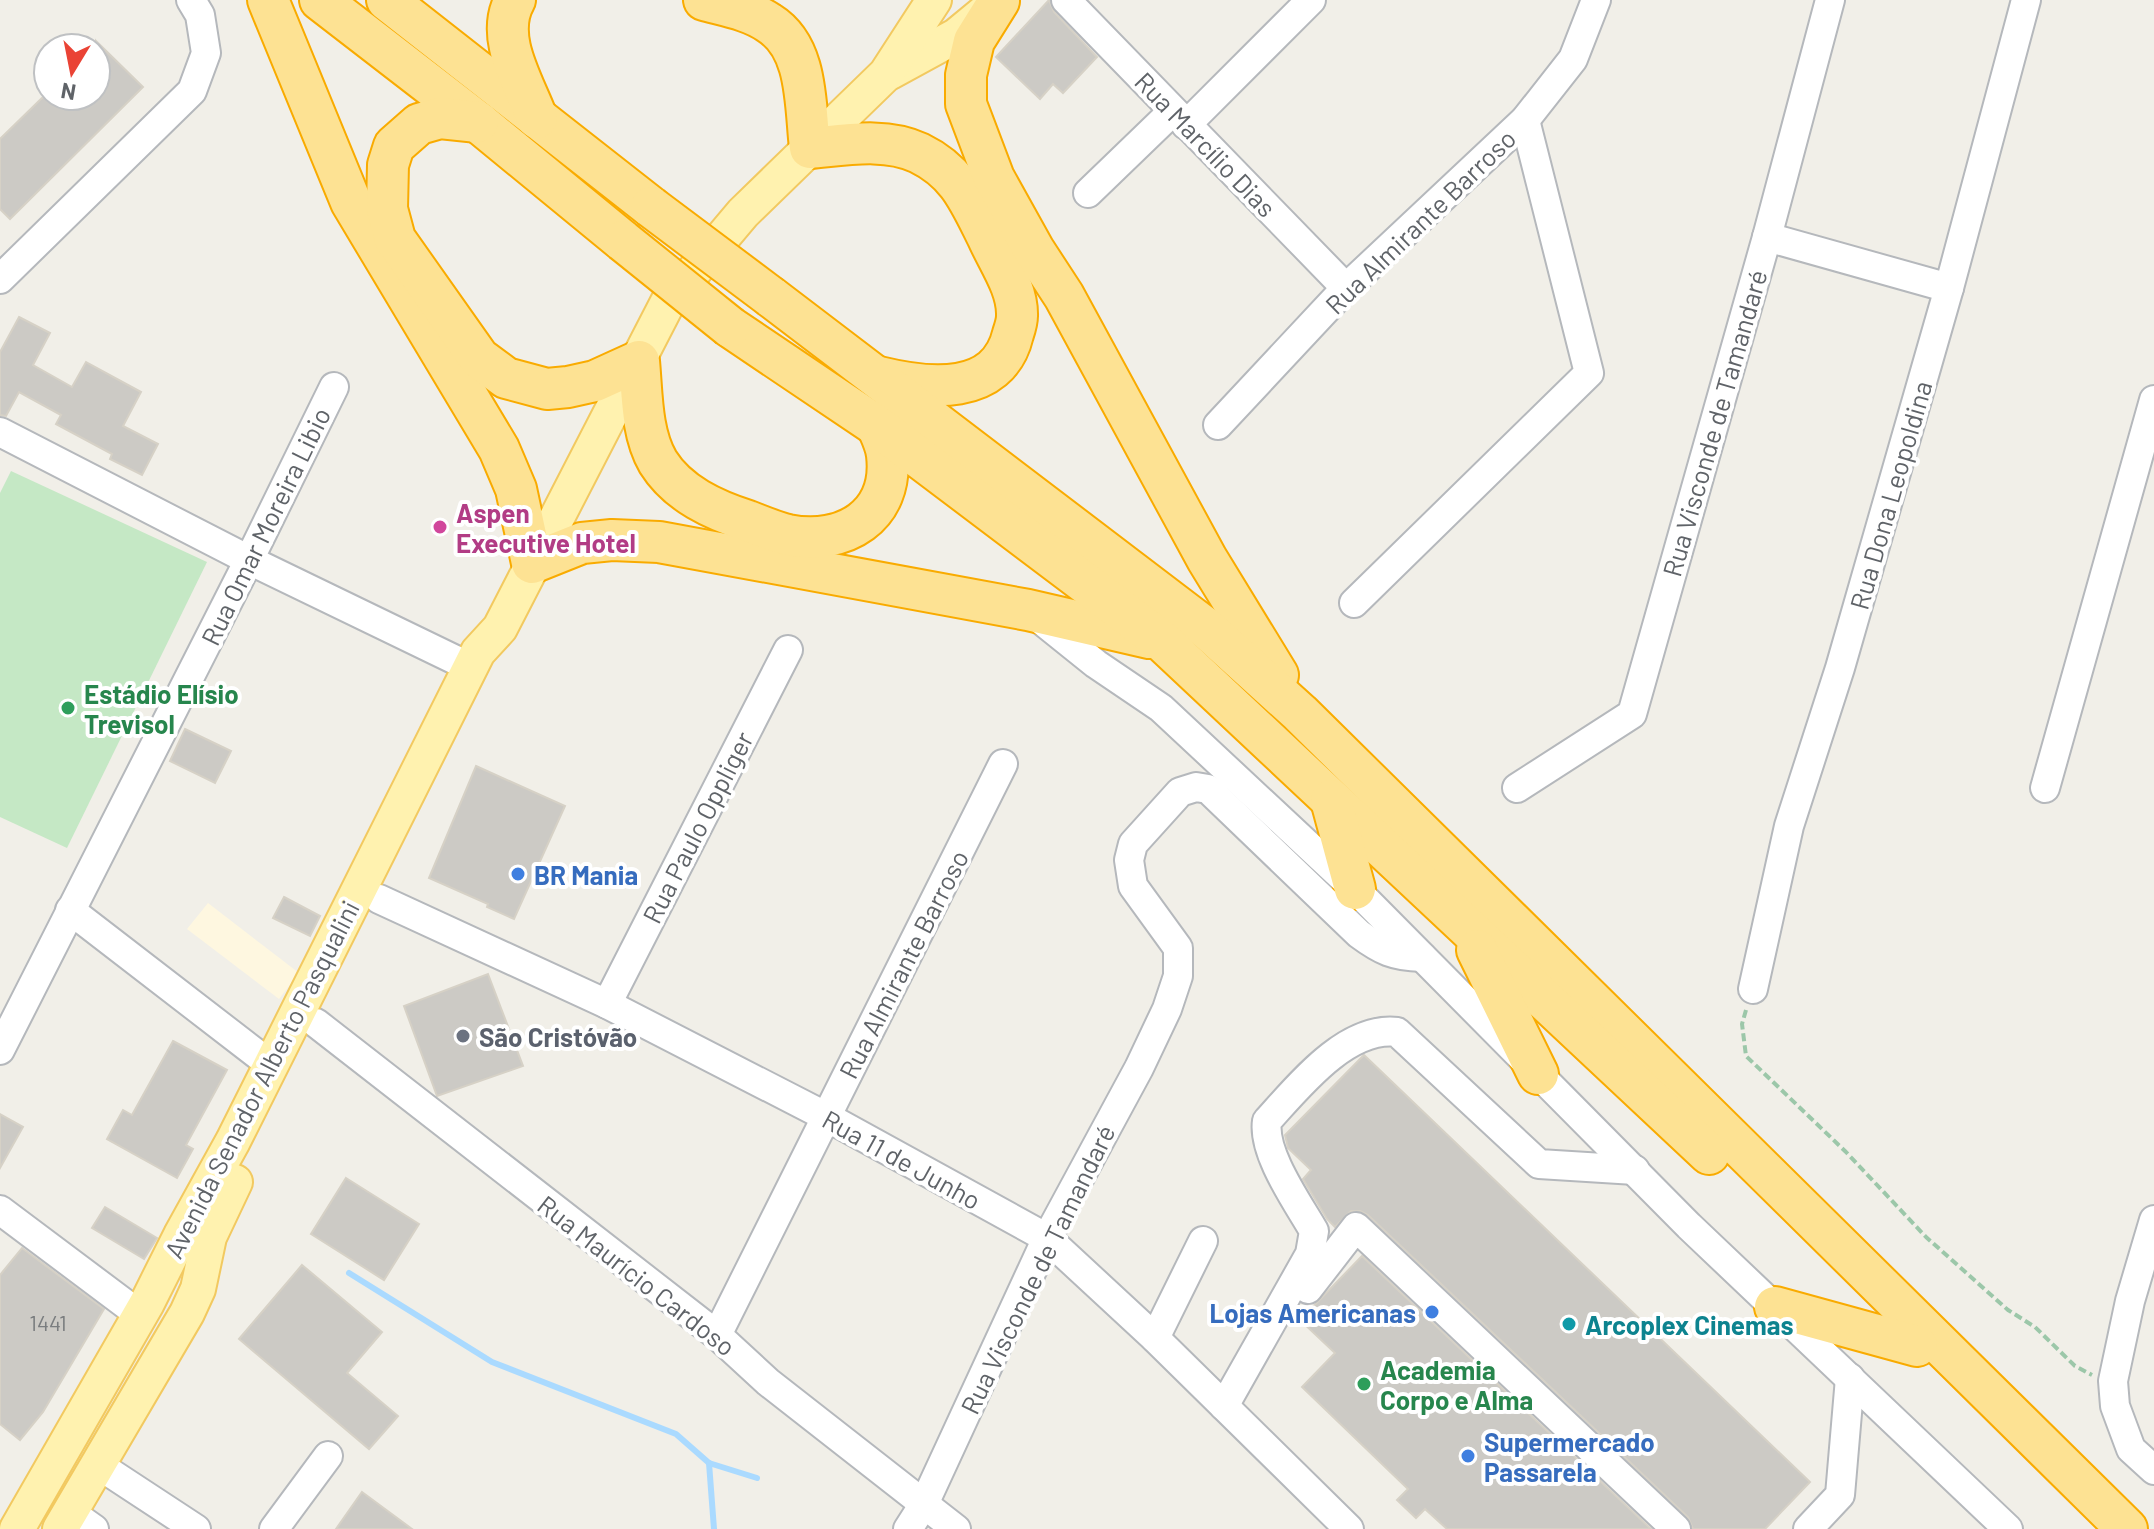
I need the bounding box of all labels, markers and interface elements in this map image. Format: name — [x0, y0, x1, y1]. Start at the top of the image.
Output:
north arrow — [32, 32, 112, 112]
street label: Rua Marcílio Dias — [1129, 65, 1283, 223]
text: N — [59, 79, 78, 107]
street label: Rua Almirante Barroso — [1319, 122, 1521, 320]
street label: Rua Visconde de Tamandaré — [1655, 266, 1773, 580]
street label: Rua Dona Leopoldina — [1843, 377, 1937, 613]
street label: Rua Omar Moreira Libio — [194, 402, 336, 650]
place label: Aspen Executive Hotel — [456, 497, 636, 558]
marker: Aspen Executive Hotel — [431, 518, 449, 536]
place label: Estádio Elísio Trevisol — [84, 678, 239, 739]
marker: Estádio Elísio Trevisol — [59, 699, 77, 717]
street label: Rua Paulo Oppliger — [635, 726, 759, 928]
street label: Rua Almirante Barroso — [832, 845, 974, 1083]
place label: BR Mania — [534, 859, 638, 890]
marker: BR Mania — [509, 865, 527, 883]
street label: Avenida Senador Alberto Pasqualini — [157, 895, 365, 1263]
place label: São Cristóvão — [479, 1021, 637, 1052]
marker: São Cristóvão — [454, 1027, 472, 1045]
street label: Rua 11 de Junho — [818, 1103, 986, 1215]
street label: Rua Visconde de Tamandaré — [953, 1119, 1121, 1419]
street label: Rua Maurício Cardoso — [532, 1188, 742, 1362]
place label: Lojas Americanas — [1210, 1297, 1416, 1328]
marker: Lojas Americanas — [1423, 1303, 1441, 1321]
house number: 1441 — [29, 1309, 67, 1335]
place label: Arcoplex Cinemas — [1585, 1309, 1794, 1340]
marker: Arcoplex Cinemas — [1560, 1315, 1578, 1333]
place label: Academia Corpo e Alma — [1380, 1354, 1533, 1415]
marker: Academia Corpo e Alma — [1355, 1375, 1373, 1393]
place label: Supermercado Passarela — [1484, 1426, 1655, 1487]
marker: Supermercado Passarela — [1459, 1447, 1477, 1465]

